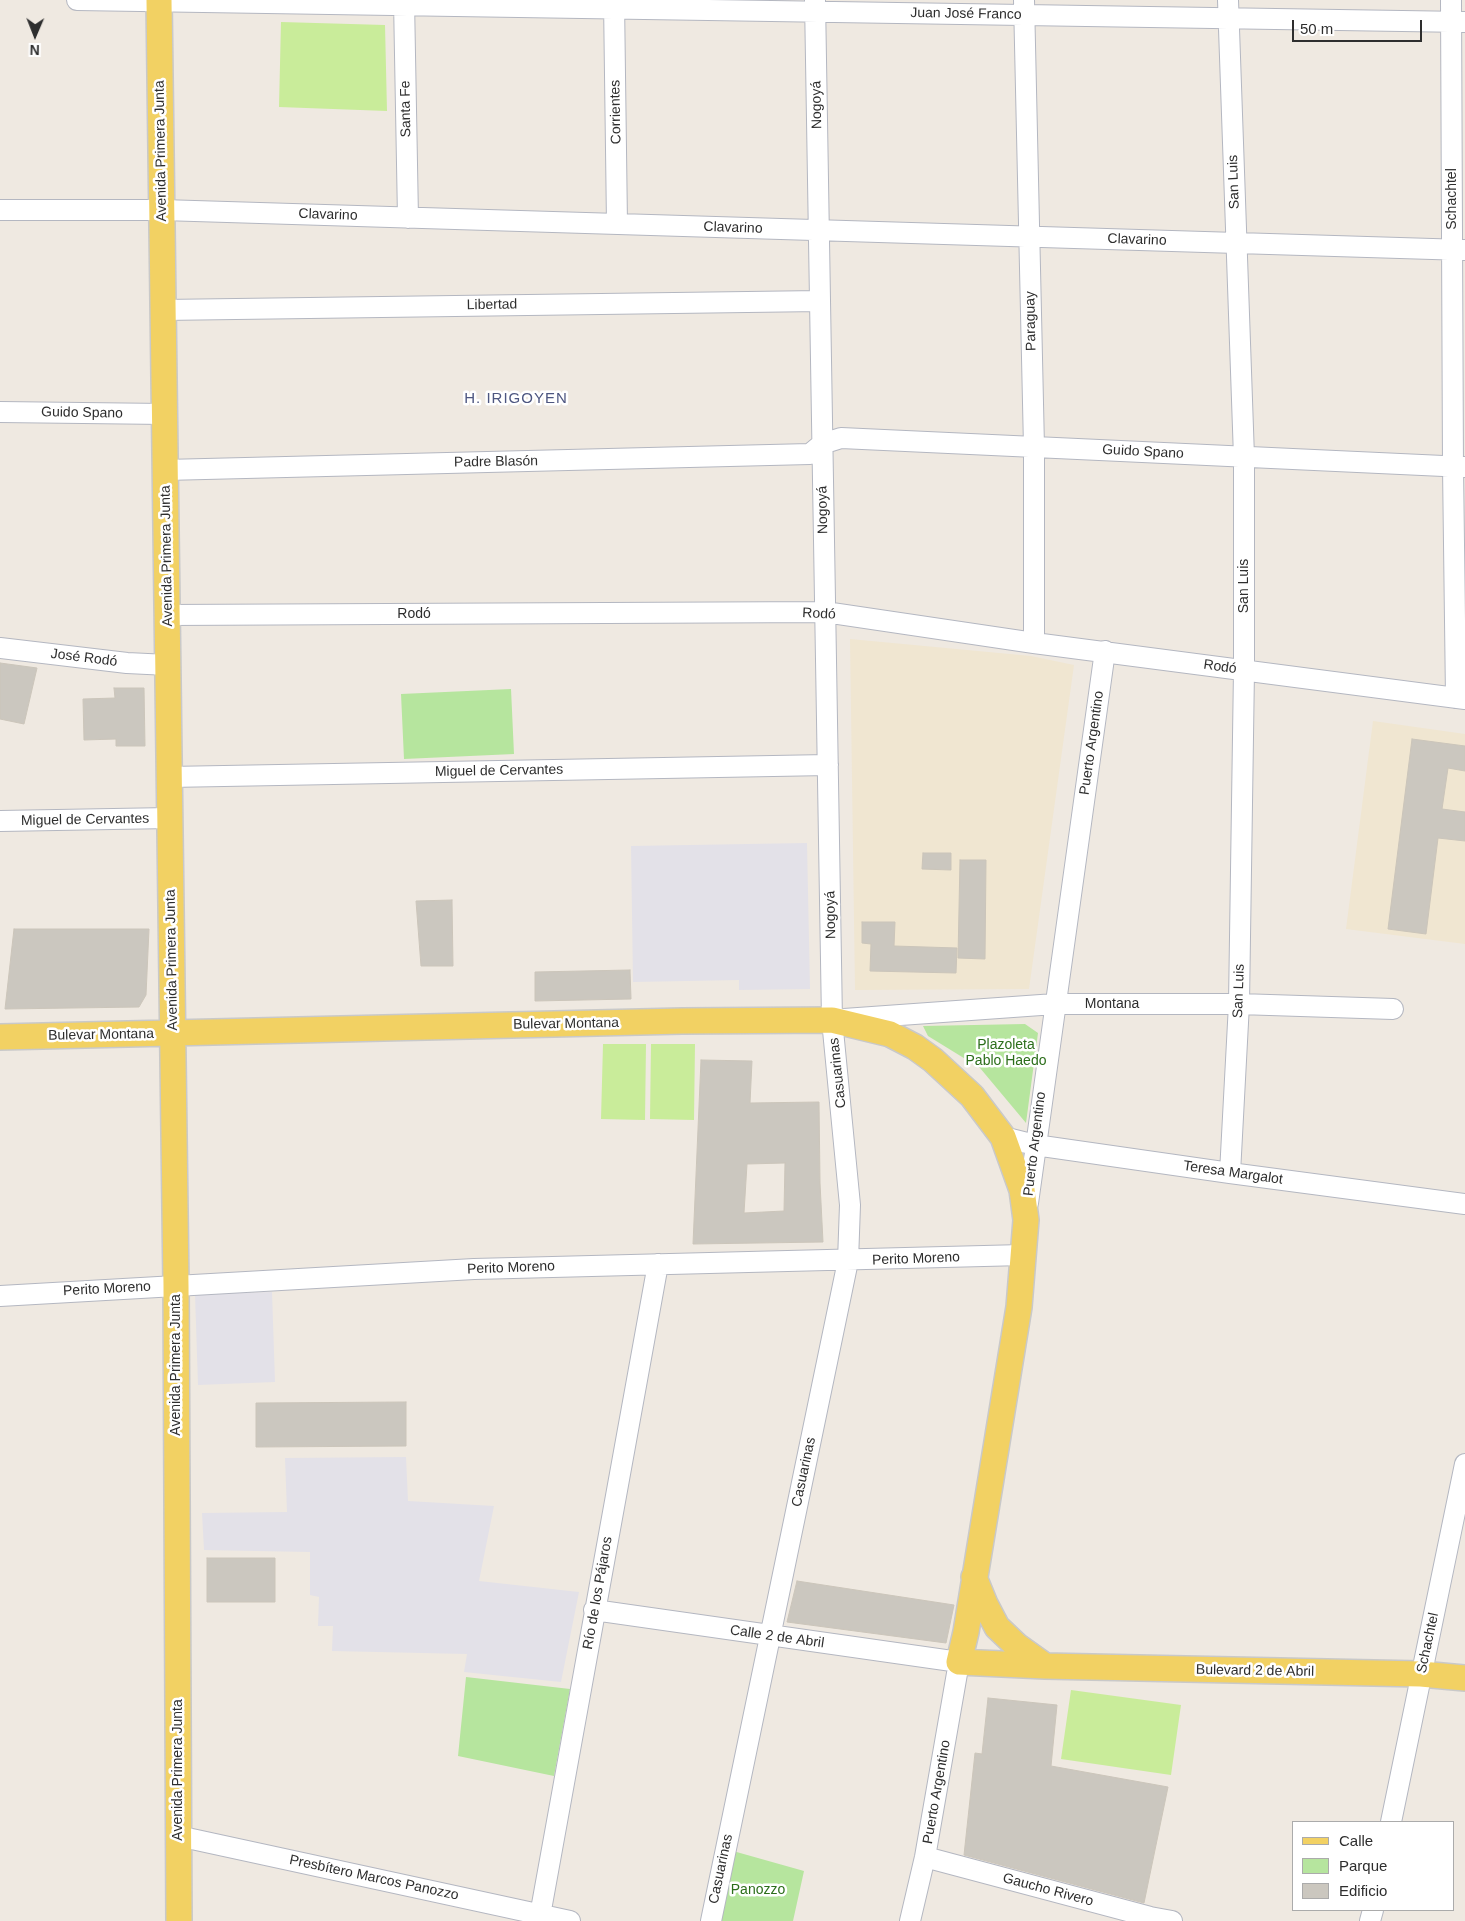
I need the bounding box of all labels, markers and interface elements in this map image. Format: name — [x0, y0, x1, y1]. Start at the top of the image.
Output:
street label: Juan José Franco — [910, 5, 1022, 23]
north arrow — [10, 10, 60, 60]
scale bar — [1295, 10, 1425, 42]
text: 50 m — [1300, 20, 1333, 37]
text: N — [30, 42, 40, 58]
street label: Avenida Primera Junta — [151, 80, 171, 222]
street label: Santa Fe — [397, 80, 415, 138]
street label: Corrientes — [607, 80, 625, 144]
street label: Nogoyá — [808, 81, 826, 129]
street label: San Luis — [1225, 154, 1243, 210]
street label: Schachtel — [1444, 168, 1460, 230]
street label: Clavarino — [298, 206, 358, 224]
street label: Clavarino — [703, 219, 763, 237]
street label: Clavarino — [1107, 231, 1167, 249]
street label: Paraguay — [1022, 291, 1040, 351]
street label: Libertad — [467, 296, 517, 314]
district label: H. IRIGOYEN — [463, 390, 569, 408]
street label: Guido Spano — [41, 404, 123, 422]
street label: Guido Spano — [1102, 441, 1184, 463]
street label: Padre Blasón — [454, 453, 538, 471]
street label: Avenida Primera Junta — [157, 485, 177, 627]
street label: Nogoyá — [814, 486, 832, 534]
street label: San Luis — [1236, 559, 1252, 613]
street label: Rodó — [802, 605, 836, 623]
street label: Rodó — [397, 606, 431, 622]
street label: José Rodó — [50, 646, 118, 670]
street label: Rodó — [1202, 656, 1238, 678]
street label: Puerto Argentino — [1076, 690, 1108, 796]
street label: Miguel de Cervantes — [435, 761, 563, 781]
street label: Miguel de Cervantes — [21, 810, 149, 830]
street label: Avenida Primera Junta — [162, 889, 182, 1031]
street label: Nogoyá — [822, 891, 840, 939]
street label: San Luis — [1230, 963, 1248, 1019]
street label: Montana — [1085, 996, 1139, 1012]
street label: Bulevar Montana — [513, 1015, 619, 1033]
street label: Bulevar Montana — [48, 1026, 154, 1044]
street label: Casuarinas — [826, 1037, 850, 1109]
park label: Plazoleta Pablo Haedo — [966, 1037, 1046, 1070]
street label: Puerto Argentino — [1020, 1091, 1050, 1197]
street label: Teresa Margalot — [1182, 1158, 1284, 1188]
street label: Perito Moreno — [872, 1249, 960, 1269]
street label: Perito Moreno — [467, 1258, 555, 1278]
street label: Perito Moreno — [63, 1278, 151, 1300]
street label: Avenida Primera Junta — [168, 1294, 184, 1436]
street label: Casuarinas — [788, 1436, 820, 1508]
street label: Río de los Pájaros — [580, 1535, 616, 1651]
street label: Schachtel — [1413, 1611, 1443, 1675]
street label: Calle 2 de Abril — [729, 1622, 825, 1652]
street label: Bulevard 2 de Abril — [1196, 1662, 1314, 1680]
street label: Avenida Primera Junta — [170, 1699, 186, 1841]
street label: Puerto Argentino — [920, 1739, 954, 1845]
legend — [1292, 1821, 1455, 1911]
text: Calle — [1339, 1832, 1373, 1849]
street label: Casuarinas — [705, 1833, 737, 1905]
street label: Presbítero Marcos Panozzo — [288, 1852, 460, 1904]
text: Parque — [1339, 1857, 1387, 1874]
street label: Gaucho Rivero — [1001, 1870, 1095, 1910]
park label: Panozzo — [731, 1882, 785, 1898]
text: Edificio — [1339, 1882, 1387, 1899]

